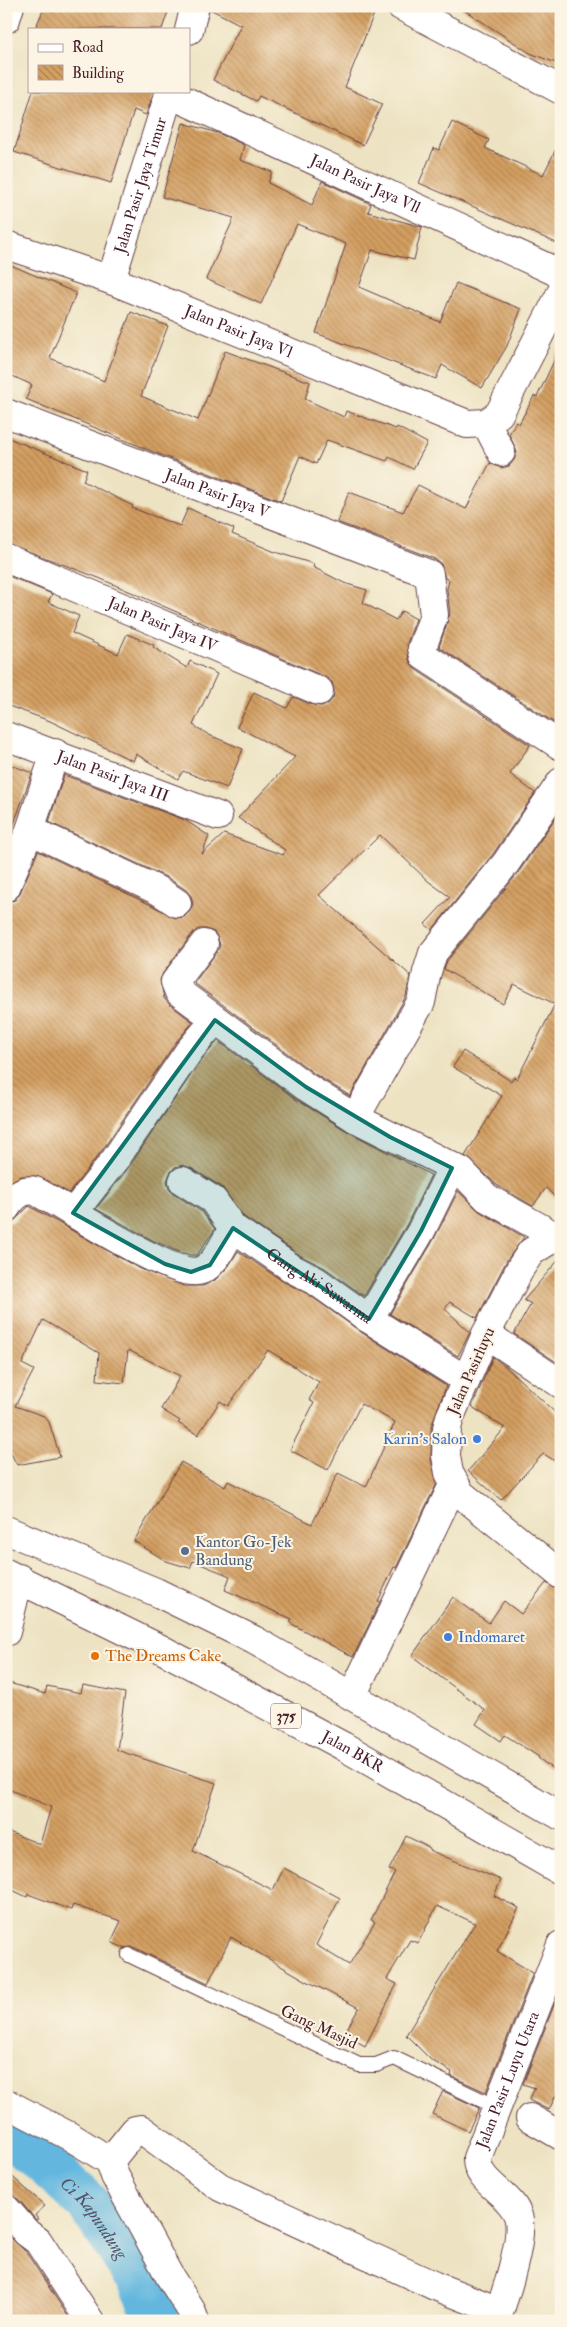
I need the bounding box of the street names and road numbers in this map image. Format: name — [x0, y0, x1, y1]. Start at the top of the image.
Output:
street label: Jalan Pasir Jaya Timur — [110, 115, 171, 257]
street label: Jalan Pasir Jaya Vll — [306, 150, 424, 218]
street label: Jalan Pasir Jaya Vl — [180, 300, 295, 362]
street label: Jalan Pasir Jaya V — [161, 464, 273, 523]
street label: Jalan Pasir Jaya IV — [103, 592, 221, 657]
street label: Jalan Pasir Jaya III — [52, 746, 172, 807]
street label: Gang Aki Suwarma — [262, 1244, 377, 1329]
street label: Jalan Pasirluyu — [442, 1324, 500, 1419]
road number: 375 — [271, 1704, 301, 1728]
street label: Jalan BKR — [317, 1726, 388, 1777]
street label: Gang Masjid — [277, 2000, 361, 2054]
street label: Jalan Pasir Luyu Utara — [471, 2008, 544, 2153]

